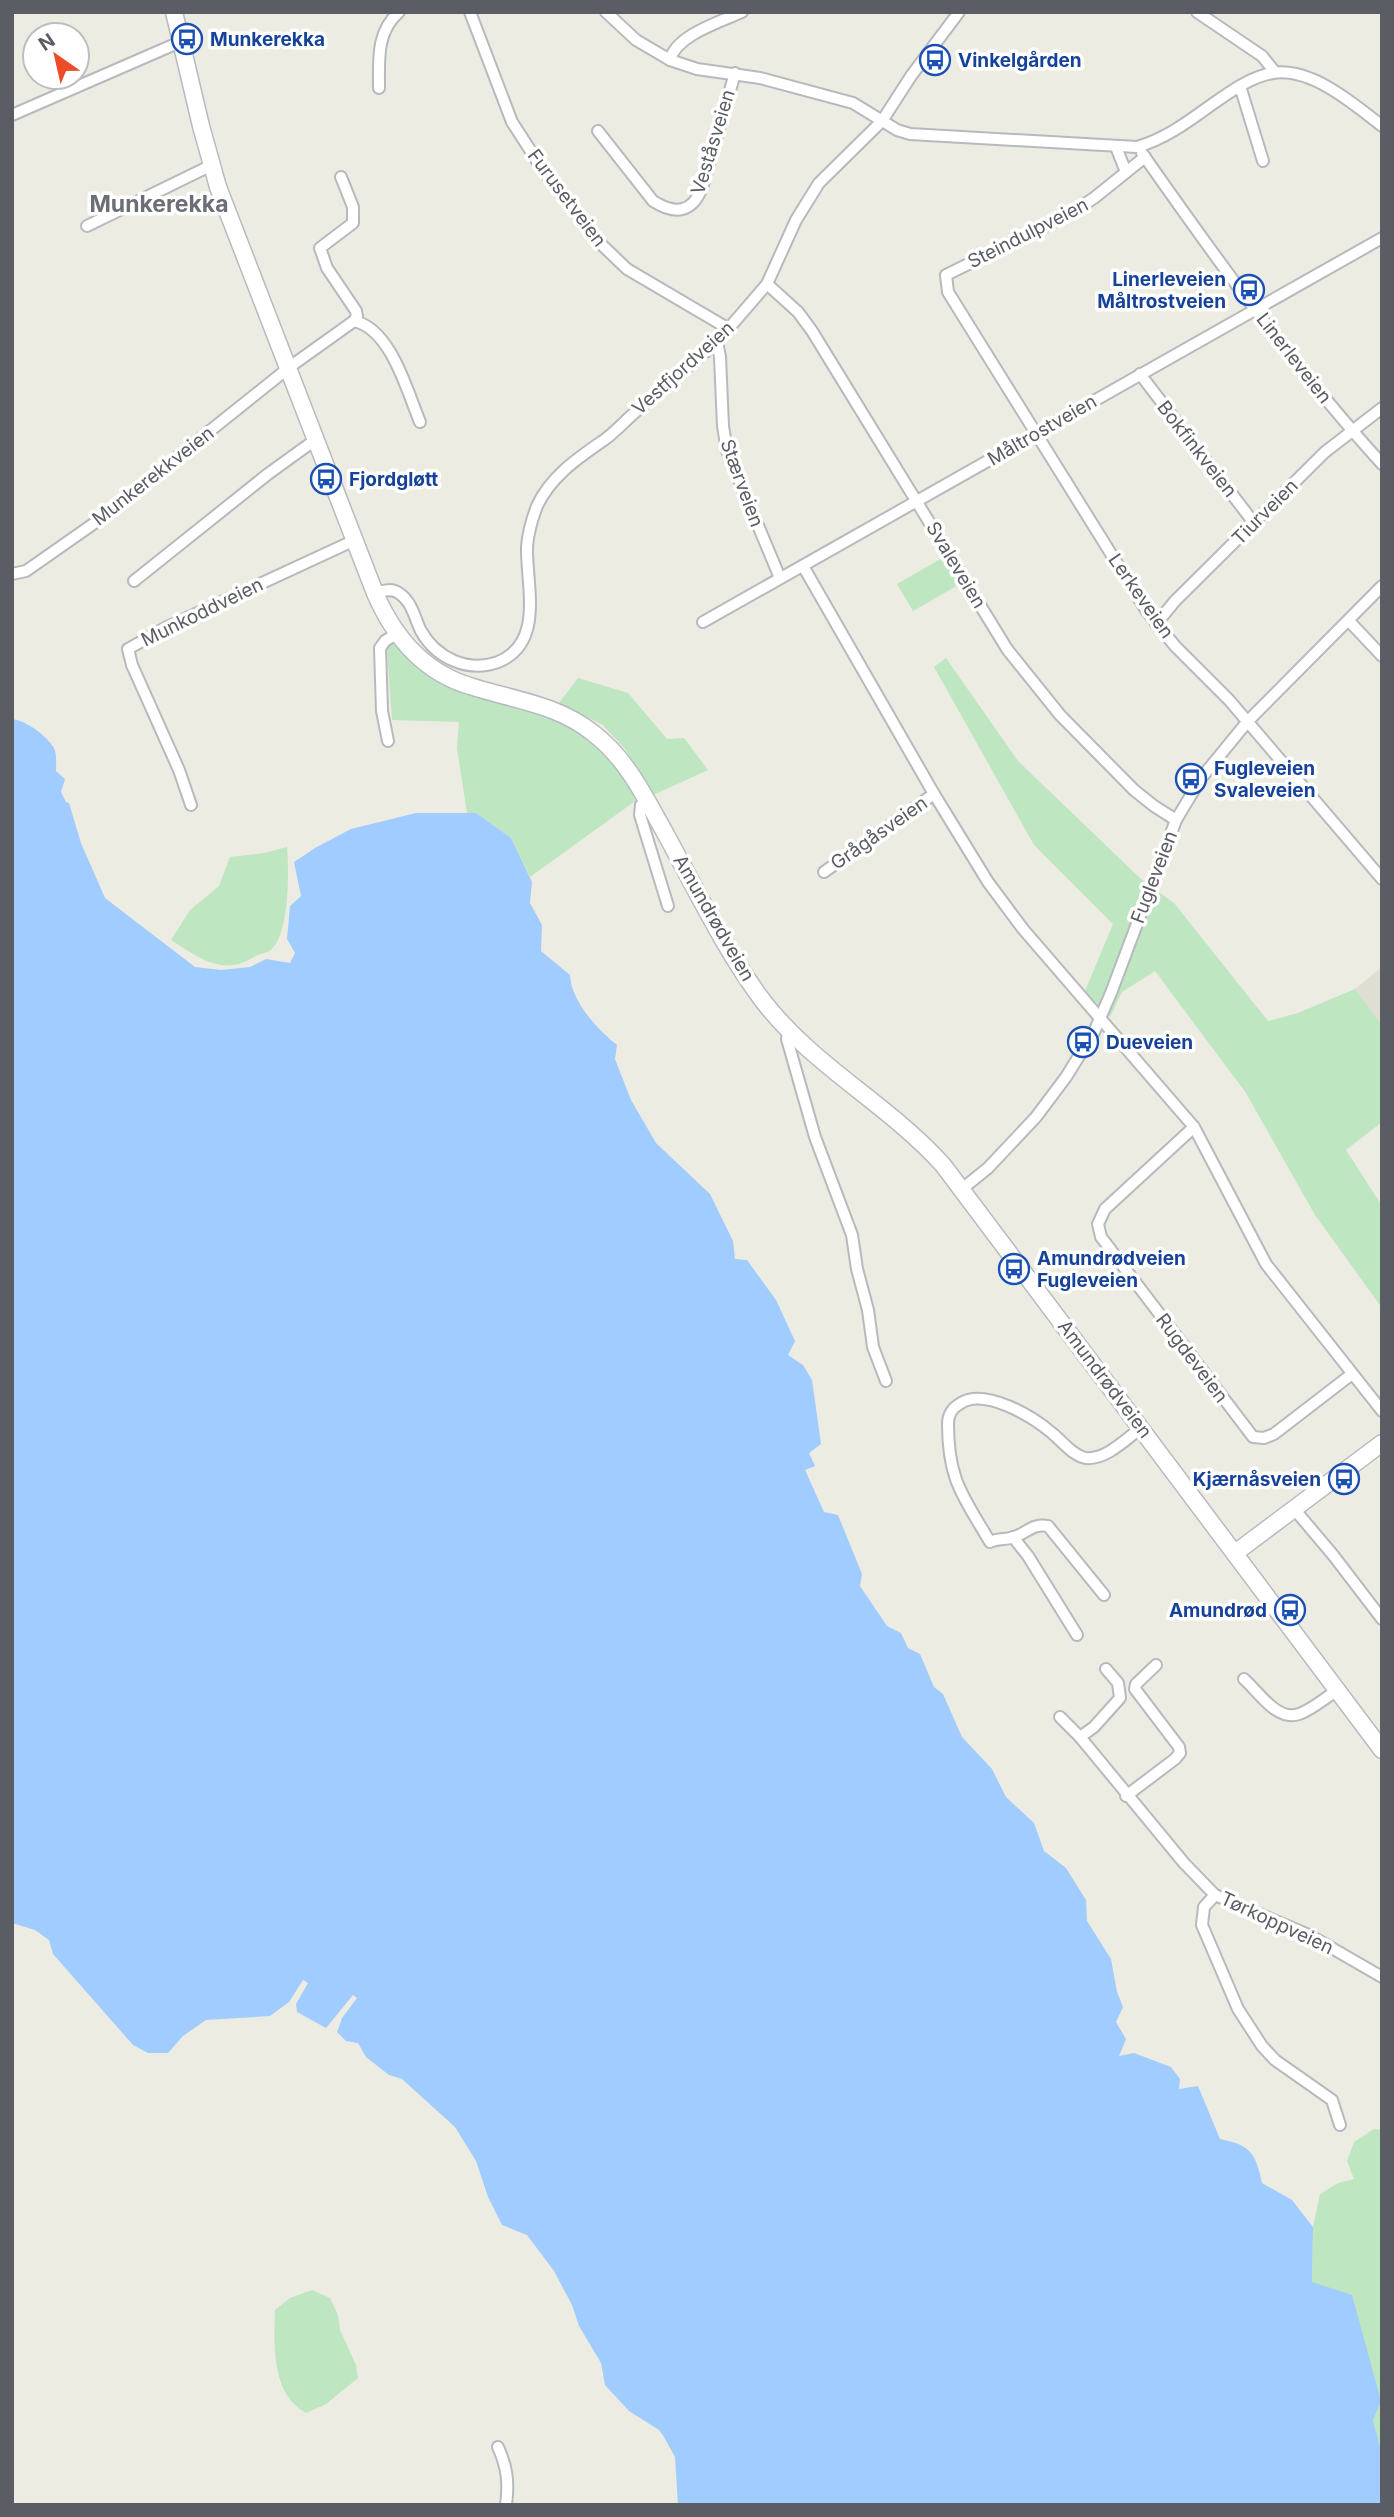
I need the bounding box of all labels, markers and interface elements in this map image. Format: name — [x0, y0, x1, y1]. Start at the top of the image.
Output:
north arrow — [21, 21, 91, 91]
bus stop icon: Munkerekka — [170, 22, 204, 56]
place label: Munkerekka — [210, 28, 325, 51]
text: N — [34, 29, 59, 56]
bus stop icon: Vinkelgården — [918, 43, 952, 77]
place label: Vinkelgården — [958, 49, 1082, 72]
street label: Veståsveien — [686, 87, 740, 197]
street label: Furusetveien — [523, 145, 611, 251]
district label: Munkerekka — [89, 190, 229, 218]
street label: Steindulpveien — [964, 193, 1092, 273]
place label: Linerleveien Måltrostveien — [1097, 268, 1226, 313]
bus stop icon: Linerleveien Måltrostveien — [1232, 273, 1266, 307]
street label: Linerleveien — [1251, 308, 1337, 408]
street label: Vestfjordveien — [627, 316, 739, 420]
street label: Måltrostveien — [983, 390, 1101, 470]
street label: Bokfinkveien — [1152, 396, 1242, 502]
street label: Munkerekkveien — [88, 421, 218, 531]
street label: Stærveien — [716, 436, 768, 530]
bus stop icon: Fjordgløtt — [309, 462, 343, 496]
place label: Fjordgløtt — [349, 468, 438, 491]
street label: Tiurveien — [1227, 474, 1303, 550]
street label: Svaleveien — [921, 517, 991, 613]
street label: Lerkeveien — [1103, 549, 1179, 643]
street label: Munkoddveien — [137, 573, 267, 651]
place label: Fugleveien Svaleveien — [1214, 757, 1315, 802]
bus stop icon: Fugleveien Svaleveien — [1174, 762, 1208, 796]
street label: Grågåsveien — [826, 791, 932, 875]
street label: Fugleveien — [1126, 828, 1182, 926]
street label: Amundrødveien — [669, 851, 759, 985]
bus stop icon: Dueveien — [1066, 1025, 1100, 1059]
place label: Dueveien — [1106, 1031, 1193, 1054]
place label: Amundrødveien Fugleveien — [1037, 1247, 1186, 1292]
bus stop icon: Amundrødveien Fugleveien — [997, 1252, 1031, 1286]
street label: Rugdeveien — [1151, 1309, 1233, 1407]
street label: Amundrødveien — [1053, 1315, 1157, 1443]
bus stop icon: Kjærnåsveien — [1327, 1462, 1361, 1496]
place label: Kjærnåsveien — [1193, 1468, 1321, 1491]
bus stop icon: Amundrød — [1273, 1593, 1307, 1627]
place label: Amundrød — [1169, 1599, 1267, 1622]
street label: Tørkoppveien — [1217, 1887, 1337, 1959]

